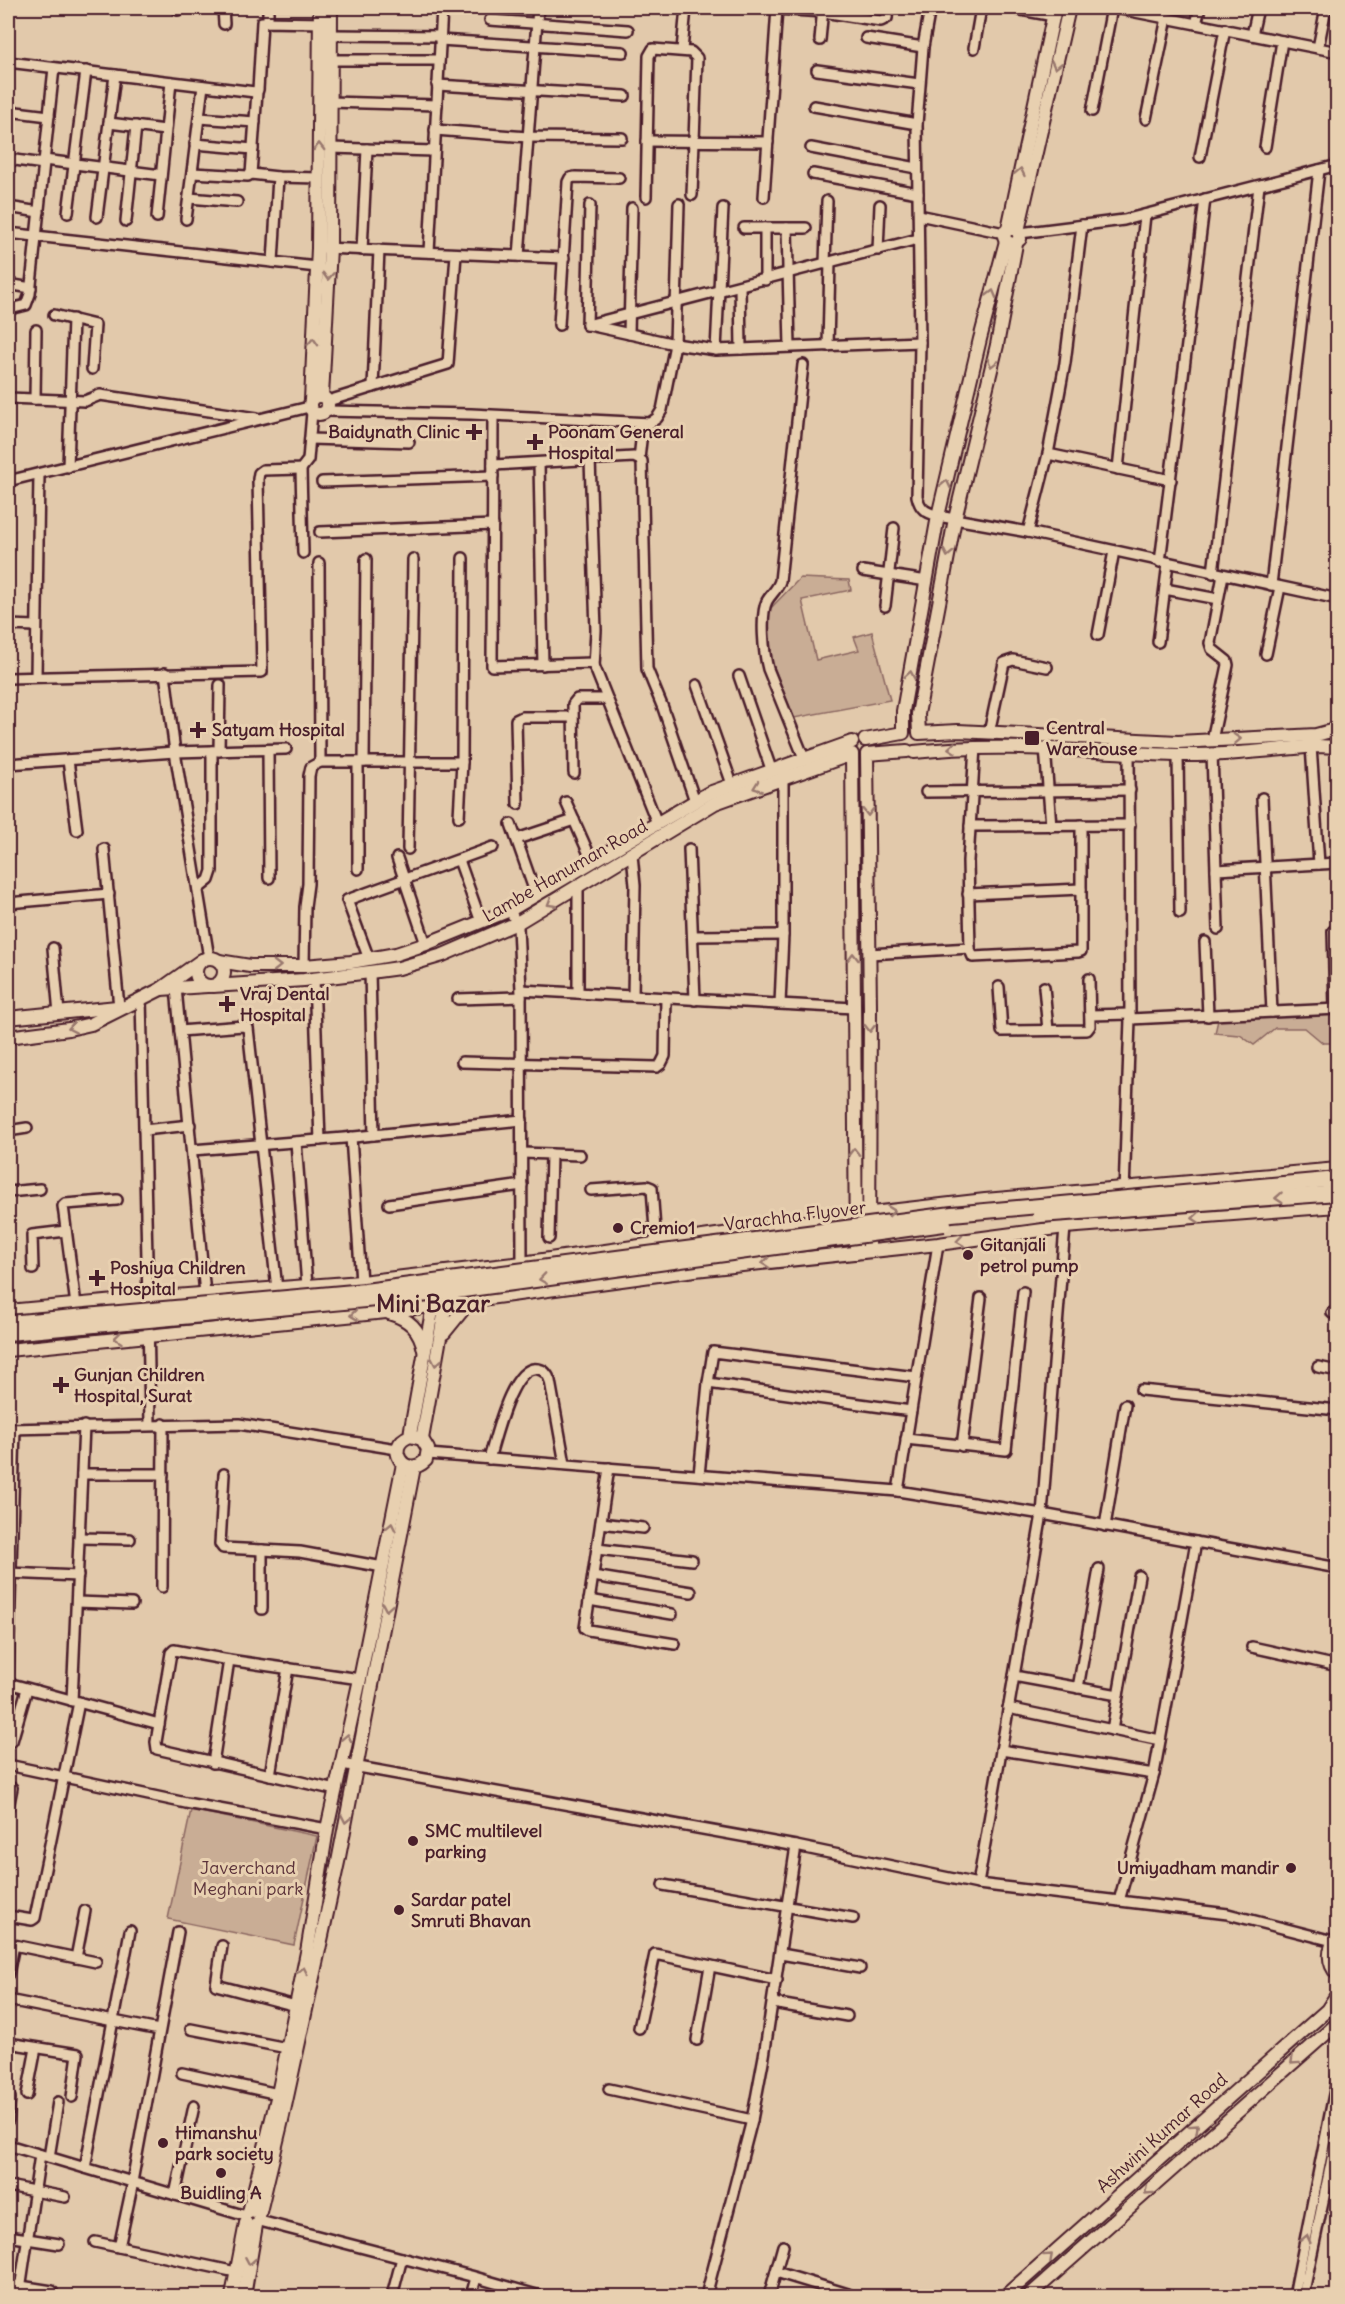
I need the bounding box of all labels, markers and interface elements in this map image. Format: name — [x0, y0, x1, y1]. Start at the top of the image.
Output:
one-way arrow — [1050, 59, 1063, 69]
one-way arrow — [313, 143, 325, 152]
one-way arrow — [1012, 167, 1025, 177]
one-way arrow — [322, 271, 335, 280]
one-way arrow — [984, 289, 997, 299]
one-way arrow — [306, 337, 319, 346]
one-way arrow — [987, 358, 1000, 368]
place label: Baidynath Clinic — [328, 420, 460, 443]
place label: Poonam General Hospital — [548, 420, 684, 464]
marker: Baidynath Clinic — [465, 423, 483, 441]
marker: Poonam General Hospital — [526, 433, 544, 451]
one-way arrow — [939, 479, 952, 489]
one-way arrow — [942, 548, 955, 558]
one-way arrow — [903, 671, 916, 681]
place label: Central Warehouse — [1046, 716, 1138, 760]
place label: Satyam Hospital — [212, 718, 345, 741]
marker: Satyam Hospital — [189, 721, 207, 739]
marker: Central Warehouse — [1023, 729, 1041, 747]
one-way arrow — [1232, 733, 1241, 746]
one-way arrow — [948, 741, 957, 754]
one-way arrow — [753, 780, 764, 792]
one-way arrow — [862, 808, 874, 817]
street label: Lambe Hanuman Road — [478, 814, 652, 927]
one-way arrow — [547, 895, 557, 907]
one-way arrow — [847, 953, 859, 962]
one-way arrow — [273, 960, 282, 972]
place label: Vraj Dental Hospital — [240, 982, 329, 1026]
marker: Vraj Dental Hospital — [218, 995, 236, 1013]
one-way arrow — [67, 1021, 77, 1034]
one-way arrow — [864, 1024, 876, 1033]
one-way arrow — [848, 1148, 860, 1157]
one-way arrow — [1275, 1191, 1284, 1204]
street label: Varachha Flyover — [723, 1195, 868, 1236]
one-way arrow — [886, 1205, 895, 1218]
one-way arrow — [1191, 1211, 1200, 1224]
place label: Cremio1 — [630, 1216, 695, 1239]
marker: Cremio1 — [611, 1221, 625, 1235]
place label: Gitanjali petrol pump — [980, 1233, 1078, 1277]
one-way arrow — [955, 1235, 964, 1247]
marker: Gitanjali petrol pump — [961, 1248, 975, 1262]
place label: Poshiya Children Hospital — [110, 1256, 246, 1300]
one-way arrow — [761, 1256, 771, 1268]
marker: Poshiya Children Hospital — [88, 1269, 106, 1287]
one-way arrow — [538, 1272, 548, 1284]
district label: Mini Bazar — [376, 1288, 490, 1318]
one-way arrow — [350, 1308, 359, 1321]
one-way arrow — [114, 1331, 123, 1344]
one-way arrow — [430, 1357, 443, 1367]
place label: Gunjan Children Hospital, Surat — [74, 1363, 205, 1407]
marker: Gunjan Children Hospital, Surat — [52, 1376, 70, 1394]
one-way arrow — [384, 1522, 397, 1532]
one-way arrow — [381, 1601, 394, 1611]
one-way arrow — [340, 1734, 353, 1744]
one-way arrow — [340, 1813, 353, 1823]
place label: SMC multilevel parking — [425, 1819, 542, 1863]
marker: SMC multilevel parking — [406, 1834, 420, 1848]
park label: Javerchand Meghani park — [193, 1856, 303, 1900]
place label: Umiyadham mandir — [1117, 1856, 1280, 1879]
marker: Umiyadham mandir — [1284, 1861, 1298, 1875]
place label: Sardar patel Smruti Bhavan — [411, 1888, 531, 1932]
marker: Sardar patel Smruti Bhavan — [392, 1903, 406, 1917]
one-way arrow — [296, 1966, 309, 1976]
one-way arrow — [1290, 2054, 1301, 2065]
street label: Ashwini Kumar Road — [1091, 2068, 1232, 2197]
place label: Himanshu park society — [175, 2121, 274, 2165]
one-way arrow — [1188, 2124, 1198, 2135]
marker: Himanshu park society — [156, 2136, 170, 2150]
marker: Buidling A — [214, 2166, 228, 2180]
place label: Buidling A — [180, 2181, 262, 2204]
one-way arrow — [1144, 2184, 1155, 2195]
one-way arrow — [1299, 2235, 1312, 2245]
one-way arrow — [1042, 2253, 1052, 2264]
one-way arrow — [244, 2256, 257, 2266]

